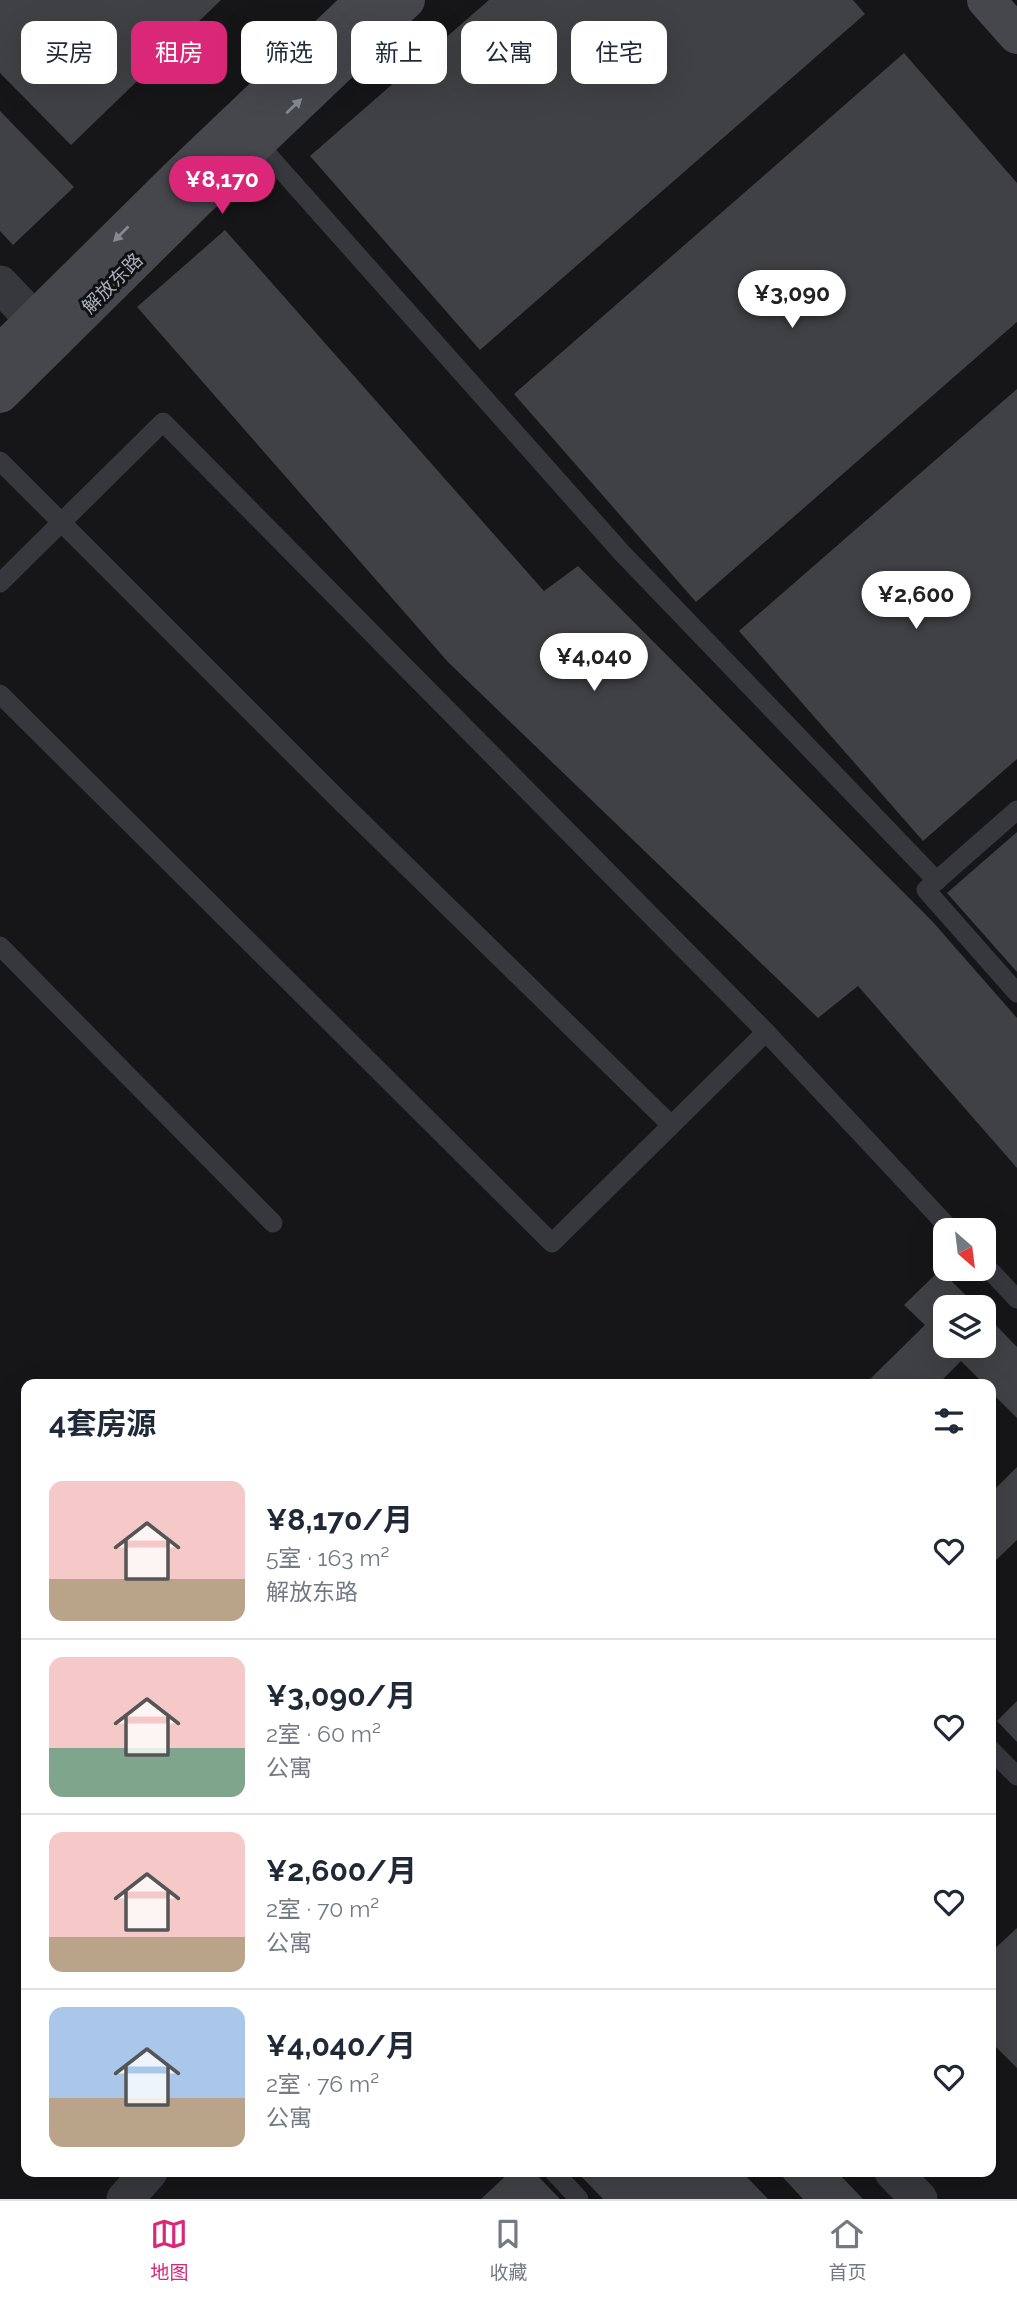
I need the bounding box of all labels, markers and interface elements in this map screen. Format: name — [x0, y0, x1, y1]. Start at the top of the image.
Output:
chip: 买房 — [21, 21, 117, 84]
chip: 租房 — [131, 21, 227, 84]
chip: 筛选 — [241, 21, 337, 84]
chip: 新上 — [351, 21, 447, 84]
chip: 公寓 — [461, 21, 557, 84]
chip: 住宅 — [571, 21, 667, 84]
one-way arrow — [285, 99, 302, 115]
pin: ¥8,170 — [165, 156, 279, 216]
text: ¥8,170 — [185, 165, 259, 192]
one-way arrow — [113, 225, 130, 242]
street label: 解放东路 — [77, 248, 147, 318]
pin: ¥3,090 — [735, 270, 849, 330]
text: ¥3,090 — [754, 279, 830, 306]
pin: ¥2,600 — [859, 572, 973, 631]
text: ¥2,600 — [878, 580, 954, 607]
pin: ¥4,040 — [537, 634, 651, 693]
text: ¥4,040 — [556, 642, 632, 669]
north arrow — [933, 1218, 996, 1281]
map controls — [933, 1218, 996, 1358]
button: layers — [933, 1295, 996, 1358]
icon: filters — [930, 1402, 968, 1440]
text: 4套房源 — [49, 1406, 156, 1441]
text: ¥8,170/月 — [266, 1502, 413, 1537]
icon: home — [105, 1509, 189, 1593]
icon: heart — [930, 1532, 968, 1570]
text: 5室 · 163 m² — [266, 1544, 390, 1571]
text: 解放东路 — [266, 1578, 358, 1605]
text: ¥3,090/月 — [266, 1678, 416, 1713]
icon: home — [105, 1685, 189, 1769]
icon: heart — [930, 1708, 968, 1746]
text: 2室 · 60 m² — [266, 1720, 381, 1747]
text: 公寓 — [266, 1754, 312, 1781]
text: ¥2,600/月 — [266, 1853, 417, 1888]
icon: home — [105, 1860, 189, 1944]
icon: heart — [930, 1883, 968, 1921]
text: 2室 · 70 m² — [266, 1895, 379, 1922]
text: 公寓 — [266, 1929, 312, 1956]
text: ¥4,040/月 — [266, 2028, 416, 2063]
icon: home — [105, 2035, 189, 2119]
icon: heart — [930, 2058, 968, 2096]
text: 2室 · 76 m² — [266, 2070, 379, 2097]
text: 公寓 — [266, 2104, 312, 2131]
tab: 地图 — [150, 2215, 189, 2284]
tab: 收藏 — [489, 2215, 528, 2284]
tab: 首页 — [828, 2215, 867, 2284]

